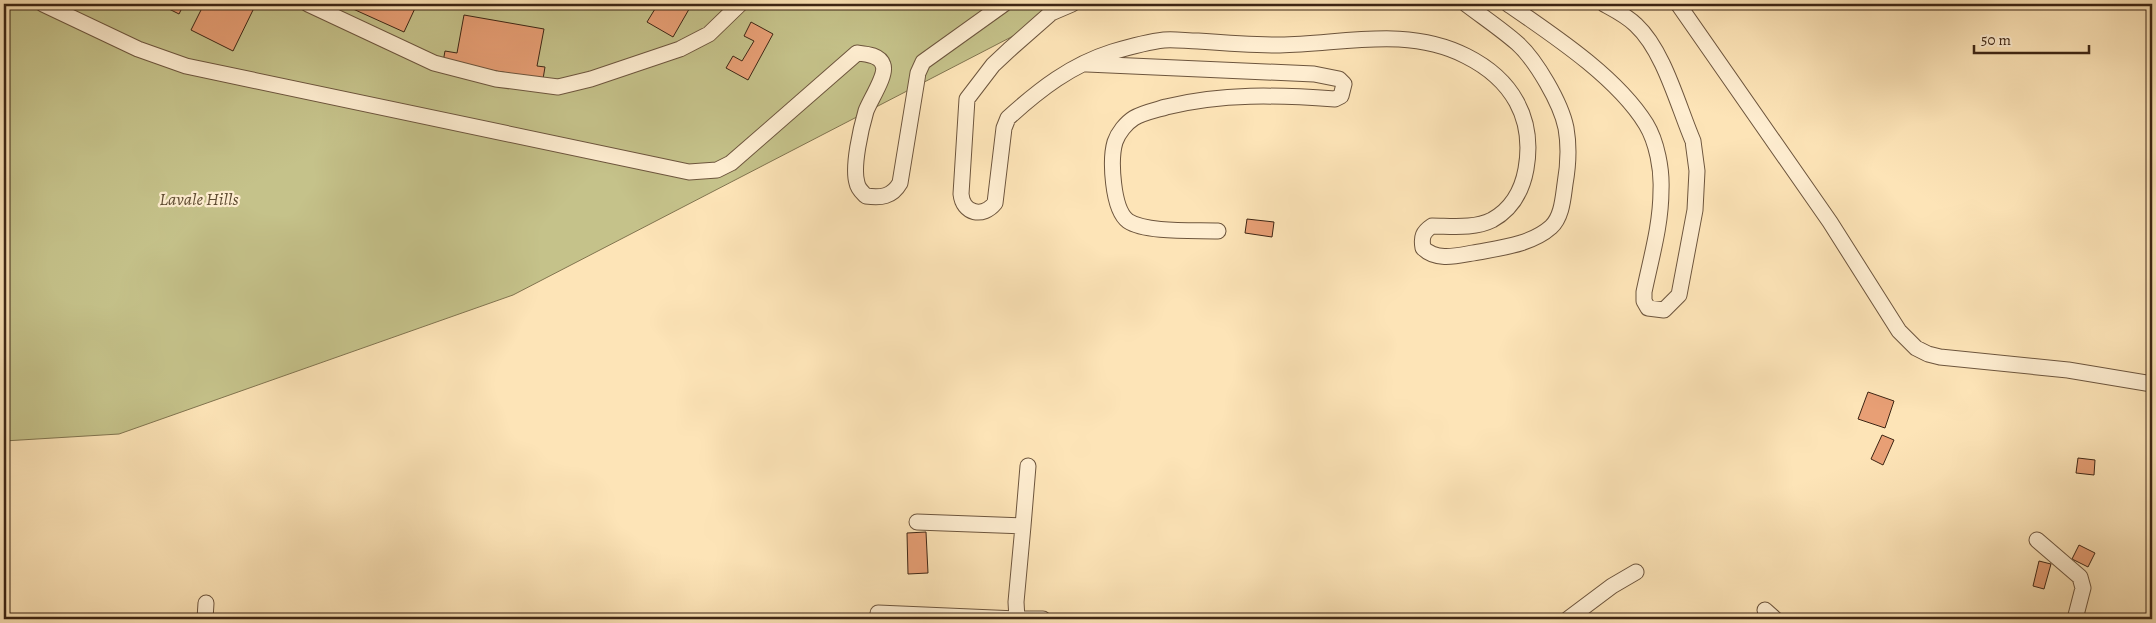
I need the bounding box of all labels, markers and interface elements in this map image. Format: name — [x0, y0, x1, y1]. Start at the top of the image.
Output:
scale bar — [1974, 22, 2088, 54]
text: 50 m — [1981, 30, 2011, 50]
park label: Lavale Hills — [159, 187, 239, 211]

